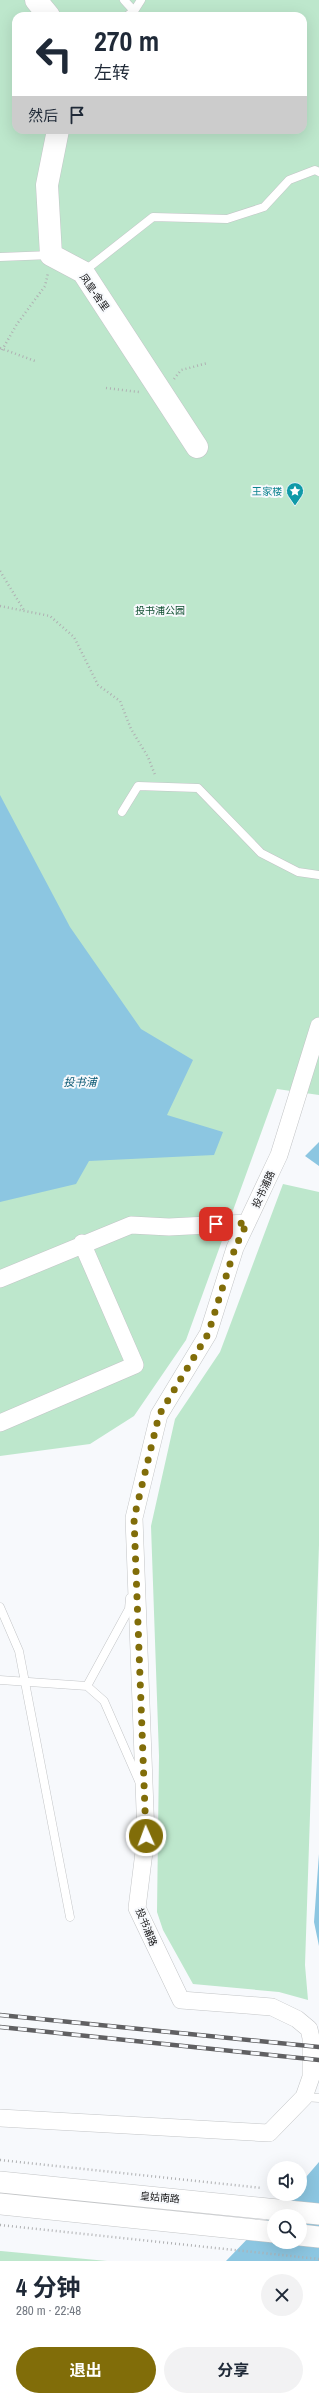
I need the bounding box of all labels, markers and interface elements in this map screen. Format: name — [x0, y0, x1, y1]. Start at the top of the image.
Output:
text: 270 m — [94, 22, 159, 60]
icon: left — [28, 28, 80, 80]
text: 左转 — [94, 60, 130, 85]
icon: arrive — [66, 104, 88, 126]
text: 然后 — [28, 105, 58, 126]
street label: 凤皇-舍里 — [77, 271, 112, 314]
place icon: 王家楼 — [285, 481, 305, 506]
place label: 王家楼 — [252, 485, 282, 498]
park label: 投书浦公园 — [135, 604, 185, 617]
water label: 投书浦 — [64, 1075, 98, 1089]
street label: 投书浦路 — [249, 1168, 278, 1210]
pin — [199, 1207, 233, 1241]
icon: arrive — [205, 1213, 227, 1235]
position arrow — [125, 1815, 167, 1857]
street label: 投书浦路 — [133, 1906, 160, 1948]
map controls — [267, 2161, 307, 2249]
button: sound — [267, 2161, 307, 2201]
street label: 皇姑南路 — [139, 2189, 180, 2206]
button: search — [267, 2209, 307, 2249]
text: 4 分钟 — [16, 2271, 80, 2303]
button: close — [261, 2274, 303, 2316]
text: 280 m · 22:48 — [16, 2302, 81, 2319]
button: 退出 — [16, 2347, 156, 2393]
button: 分享 — [164, 2347, 303, 2393]

